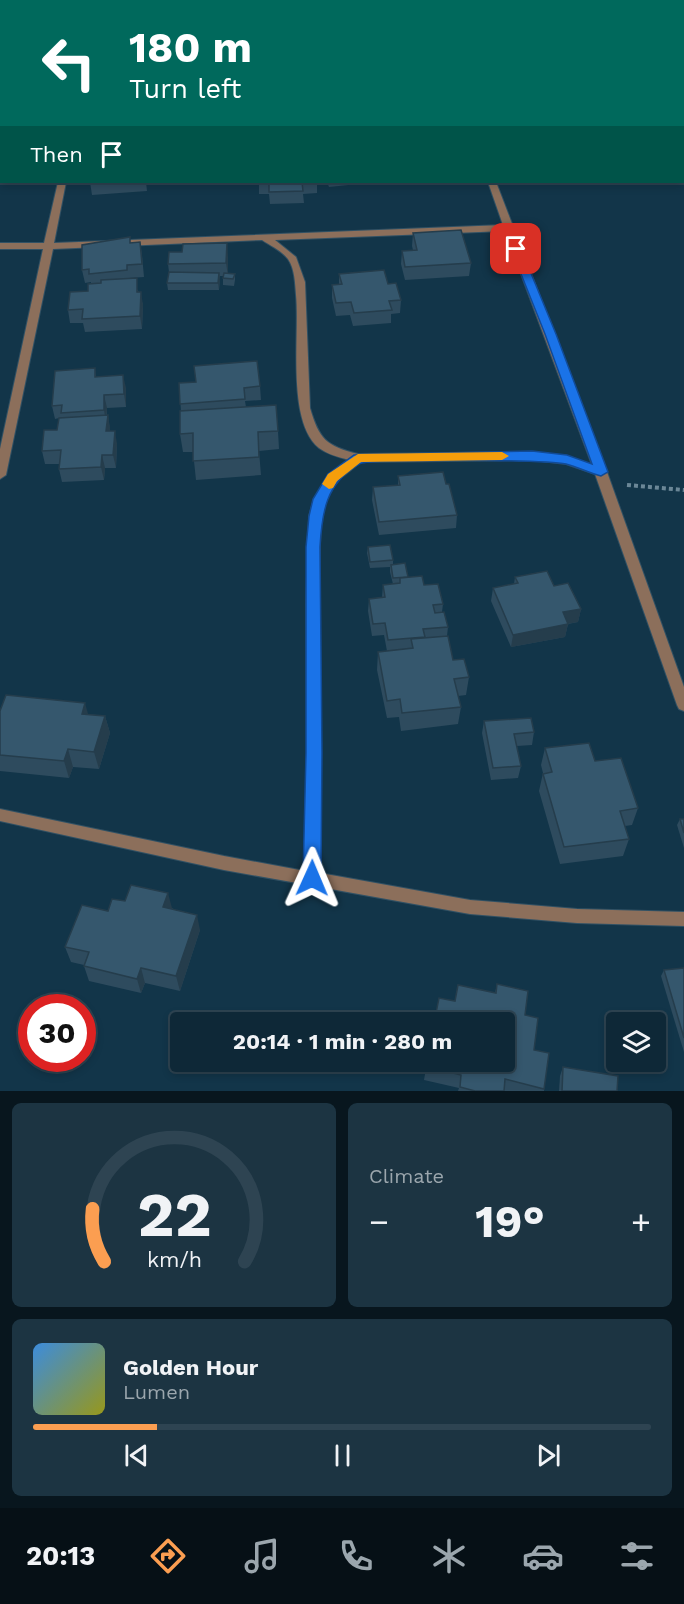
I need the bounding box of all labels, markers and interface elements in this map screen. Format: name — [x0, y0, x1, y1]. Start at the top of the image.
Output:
text: 180 m — [129, 23, 252, 72]
icon: left — [30, 24, 108, 102]
text: Turn left — [129, 73, 241, 105]
icon: arrive — [95, 138, 128, 171]
text: Then — [30, 142, 83, 167]
pin — [490, 223, 541, 274]
icon: arrive — [499, 232, 532, 265]
position arrow — [280, 846, 344, 910]
speed limit sign: 30 — [18, 994, 96, 1072]
map controls — [606, 1012, 666, 1072]
button: layers — [606, 1012, 666, 1072]
text: 20:14 · 1 min · 280 m — [233, 1029, 452, 1054]
text: Climate — [369, 1164, 444, 1188]
text: 22 — [137, 1178, 211, 1251]
text: 19° — [475, 1195, 545, 1248]
text: − — [369, 1202, 389, 1241]
text: + — [631, 1202, 651, 1241]
text: km/h — [146, 1247, 202, 1272]
text: Golden Hour — [123, 1355, 258, 1380]
text: Lumen — [123, 1380, 190, 1404]
icon: previous — [120, 1439, 153, 1472]
icon: pause — [326, 1439, 359, 1472]
icon: next — [532, 1439, 565, 1472]
icon: directions — [147, 1535, 189, 1577]
icon: music — [241, 1535, 283, 1577]
icon: phone — [335, 1535, 377, 1577]
icon: climate — [428, 1535, 470, 1577]
icon: car — [522, 1535, 564, 1577]
icon: filters — [616, 1535, 658, 1577]
text: 20:13 — [26, 1540, 95, 1572]

